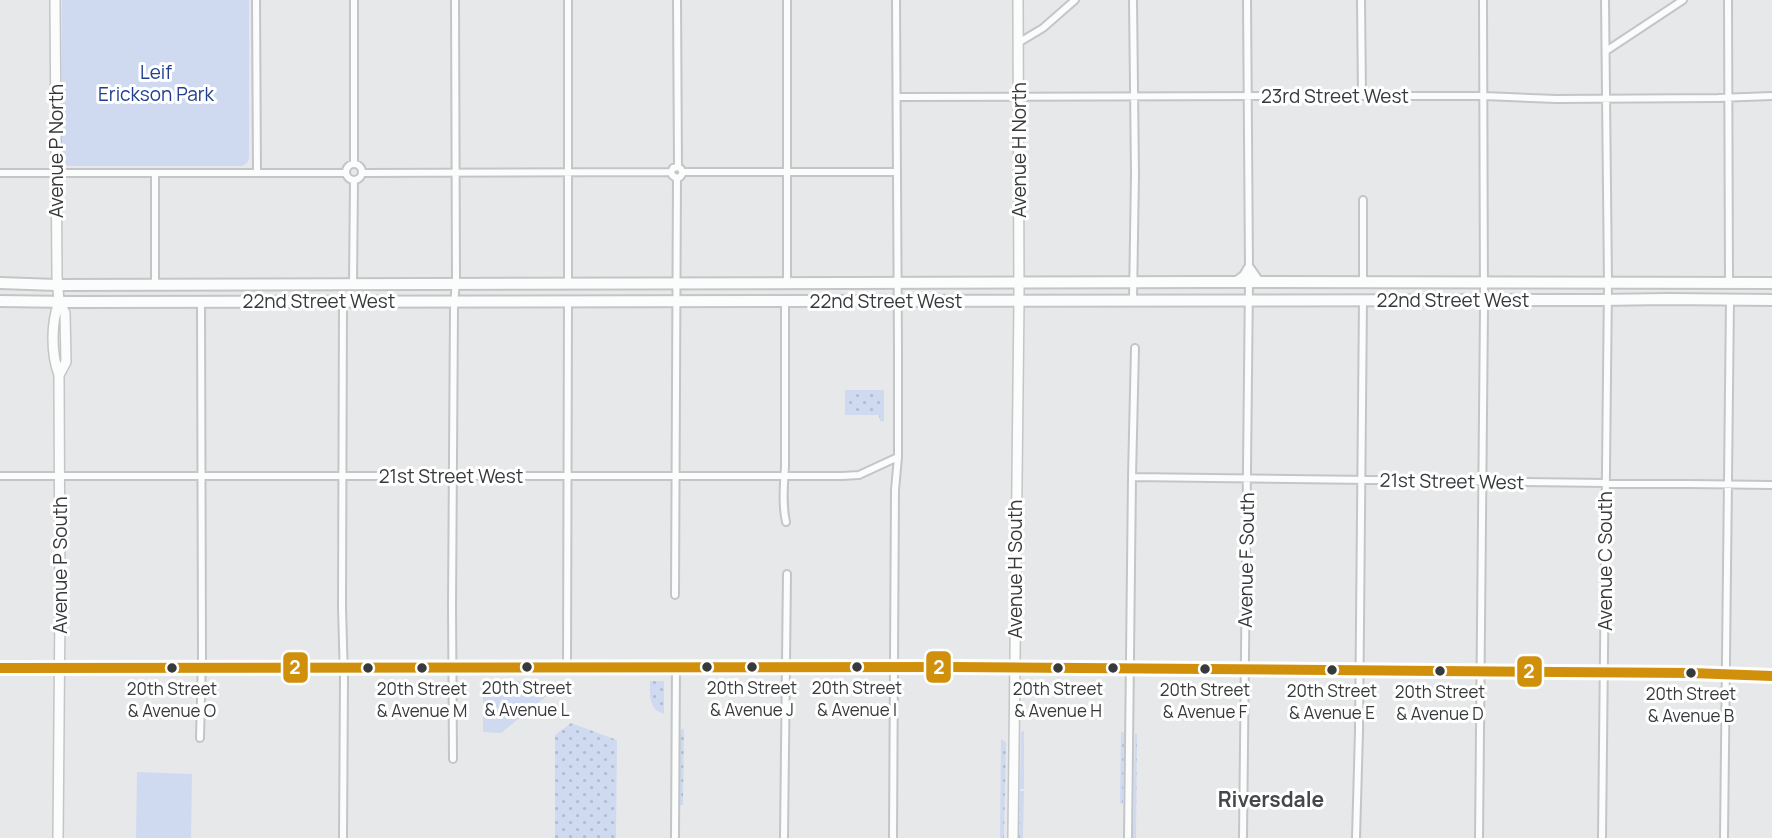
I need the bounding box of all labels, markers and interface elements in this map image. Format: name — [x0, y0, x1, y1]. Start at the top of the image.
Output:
park label: Leif Erickson Park — [98, 59, 215, 107]
street label: Avenue H North — [1006, 82, 1032, 218]
street label: 23rd Street West — [1261, 83, 1409, 109]
street label: Avenue P North — [43, 84, 69, 218]
street label: 22nd Street West — [1377, 287, 1529, 313]
street label: 22nd Street West — [243, 288, 395, 314]
street label: 22nd Street West — [810, 288, 962, 314]
street label: 21st Street West — [379, 463, 523, 489]
street label: 21st Street West — [1380, 467, 1524, 495]
street label: Avenue C South — [1592, 491, 1618, 631]
street label: Avenue F South — [1232, 492, 1260, 628]
street label: Avenue P South — [47, 496, 73, 634]
street label: Avenue H South — [1002, 500, 1028, 638]
line badge: 2 — [925, 650, 952, 684]
line badge: 2 — [282, 651, 309, 684]
text: 2 — [289, 654, 301, 680]
text: 2 — [933, 654, 945, 680]
line badge: 2 — [1516, 655, 1543, 688]
text: 2 — [1523, 658, 1535, 684]
marker: 20th Street & Avenue L — [520, 660, 534, 674]
unlabelled marker — [700, 660, 714, 674]
marker: 20th Street & Avenue J — [745, 660, 759, 674]
marker: 20th Street & Avenue I — [850, 660, 864, 674]
marker: 20th Street & Avenue O — [165, 661, 179, 675]
unlabelled marker — [361, 661, 375, 675]
marker: 20th Street & Avenue M — [415, 661, 429, 675]
marker: 20th Street & Avenue H — [1051, 661, 1065, 675]
unlabelled marker — [1106, 661, 1120, 675]
marker: 20th Street & Avenue F — [1198, 662, 1212, 676]
marker: 20th Street & Avenue E — [1325, 663, 1339, 677]
marker: 20th Street & Avenue D — [1433, 664, 1447, 678]
marker: 20th Street & Avenue B — [1684, 666, 1698, 680]
place label: 20th Street & Avenue L — [482, 676, 572, 721]
place label: 20th Street & Avenue J — [707, 676, 797, 721]
place label: 20th Street & Avenue I — [812, 676, 902, 721]
place label: 20th Street & Avenue O — [127, 677, 217, 722]
place label: 20th Street & Avenue M — [377, 677, 467, 722]
place label: 20th Street & Avenue H — [1013, 677, 1103, 722]
place label: 20th Street & Avenue F — [1160, 678, 1250, 723]
place label: 20th Street & Avenue E — [1287, 679, 1377, 724]
place label: 20th Street & Avenue D — [1395, 680, 1485, 725]
place label: 20th Street & Avenue B — [1646, 682, 1736, 727]
district label: Riversdale — [1218, 785, 1324, 813]

